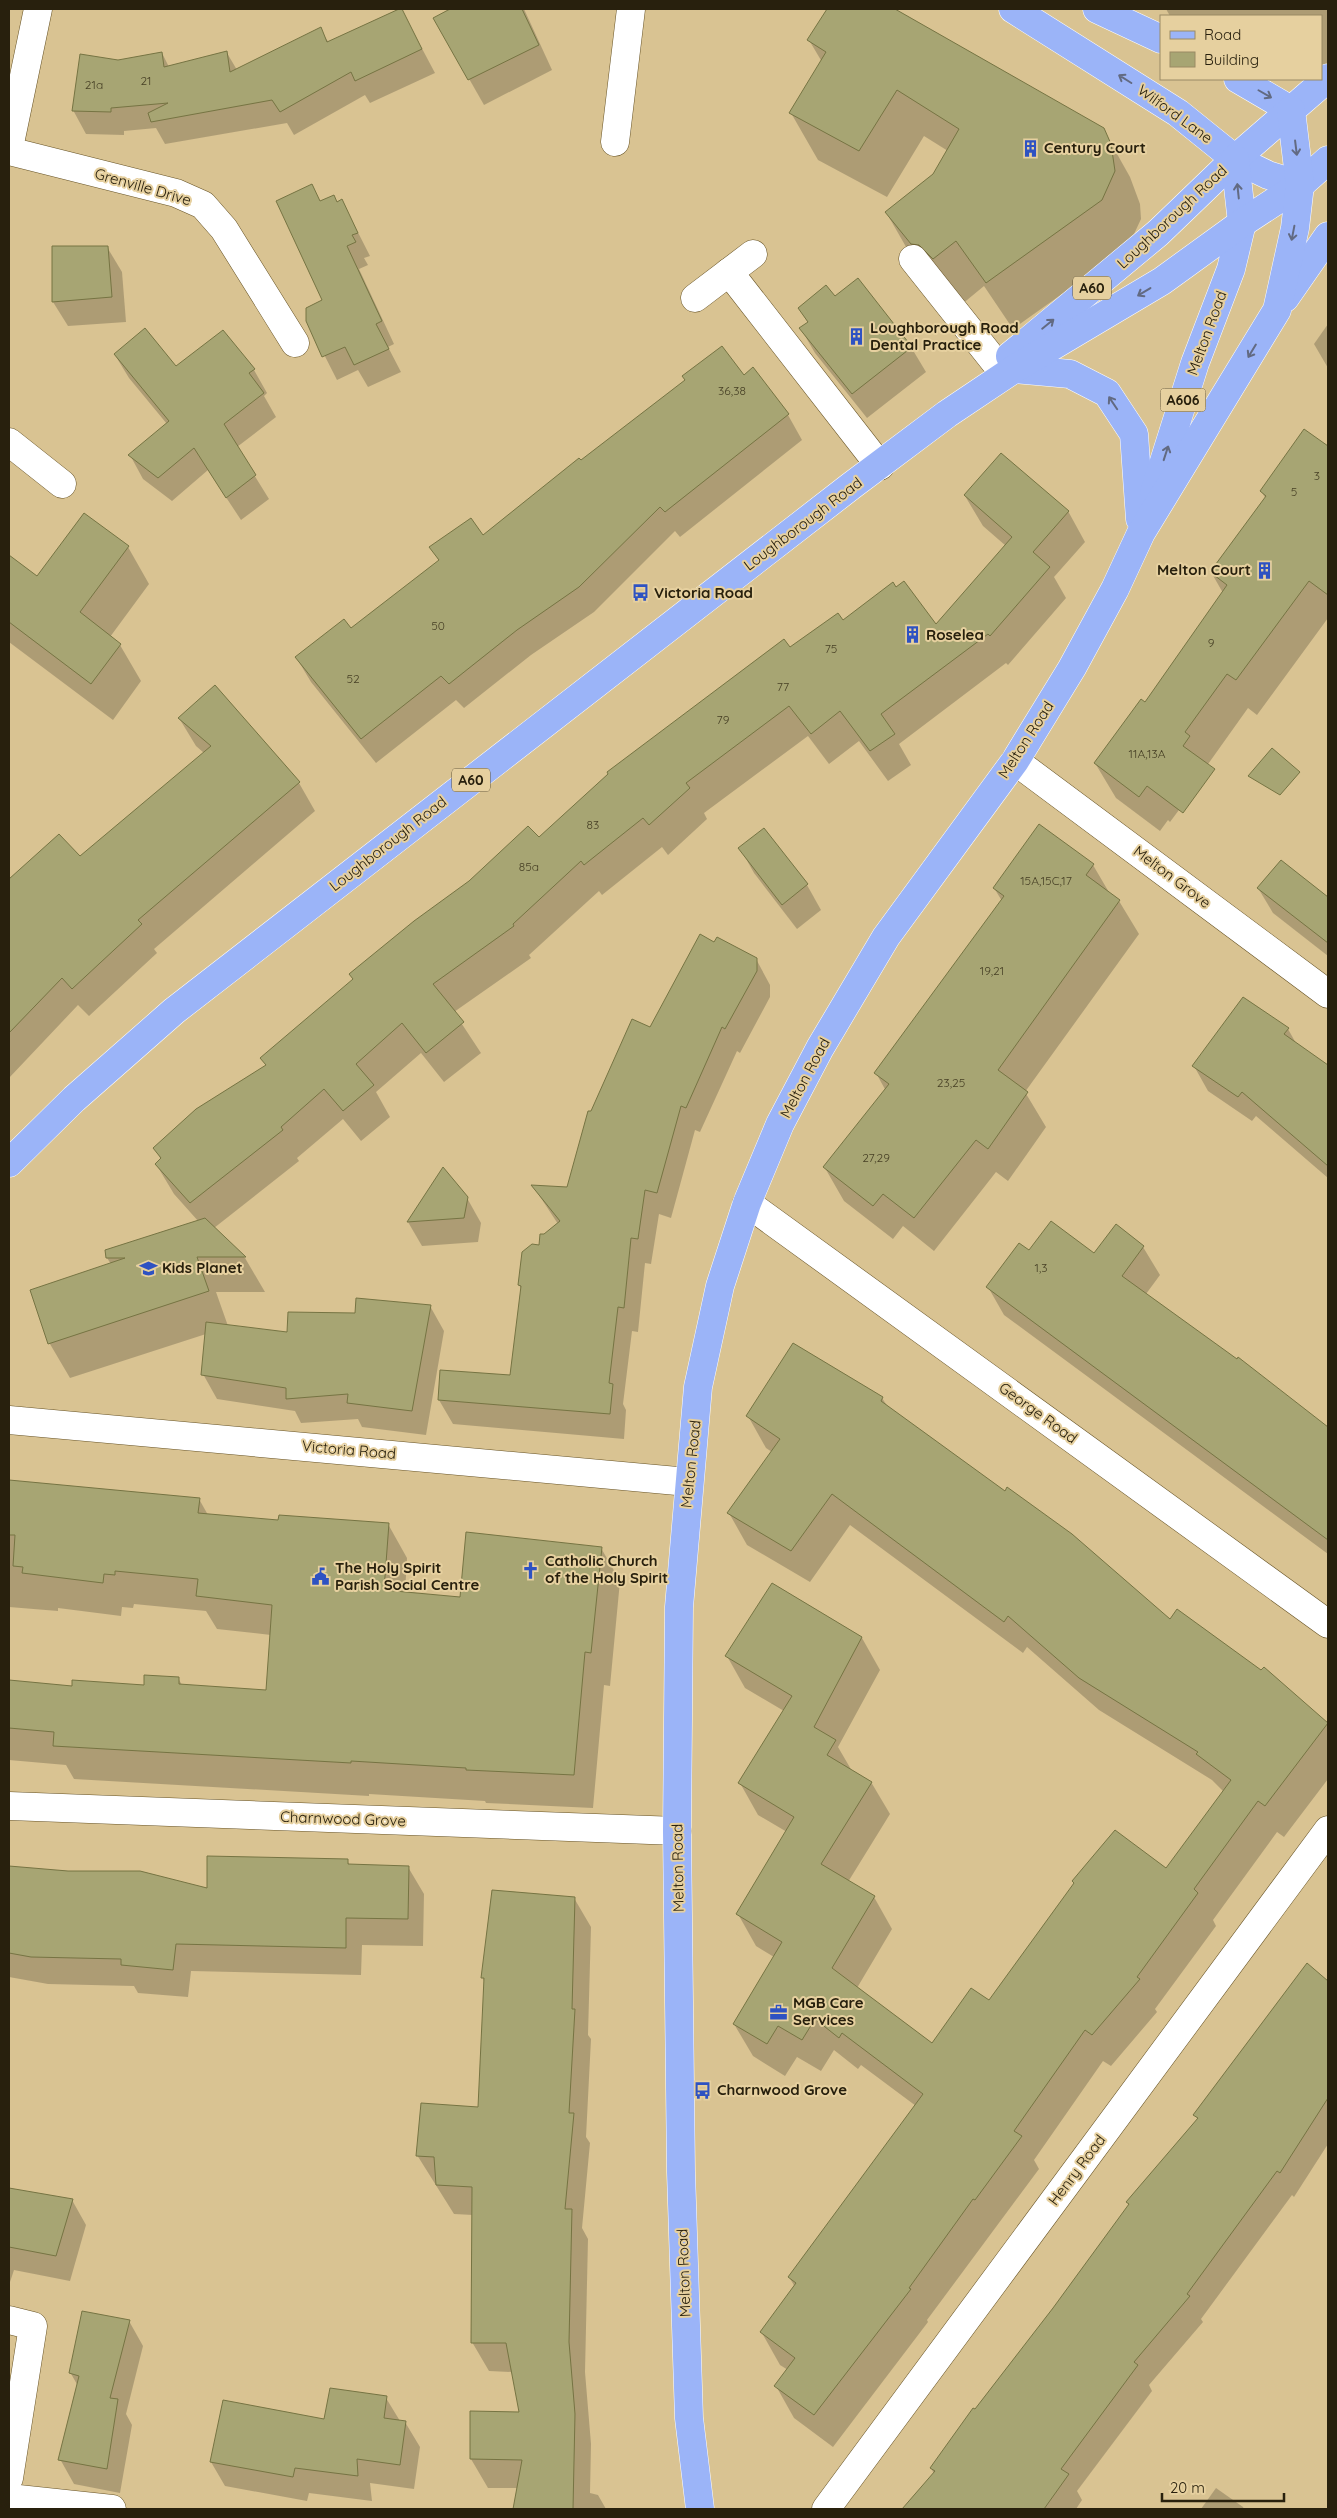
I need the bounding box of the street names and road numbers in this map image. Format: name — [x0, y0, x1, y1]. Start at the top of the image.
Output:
street label: Wilford Lane — [1134, 80, 1216, 147]
street label: Loughborough Road — [1113, 161, 1231, 273]
street label: Grenville Drive — [93, 164, 194, 209]
road number: A60 — [1073, 276, 1111, 300]
street label: Melton Road — [1182, 288, 1231, 378]
road number: A606 — [1160, 388, 1206, 412]
street label: Loughborough Road — [740, 473, 866, 574]
street label: Melton Road — [994, 698, 1058, 782]
road number: A60 — [452, 768, 490, 792]
street label: Loughborough Road — [325, 792, 450, 895]
street label: Melton Grove — [1130, 841, 1215, 912]
street label: Melton Road — [775, 1034, 834, 1121]
street label: George Road — [995, 1378, 1081, 1447]
street label: Melton Road — [676, 1419, 705, 1509]
street label: Victoria Road — [301, 1436, 397, 1463]
street label: Charnwood Grove — [280, 1807, 406, 1830]
street label: Melton Road — [667, 1824, 688, 1912]
street label: Henry Road — [1044, 2131, 1109, 2209]
street label: Melton Road — [672, 2229, 695, 2317]

